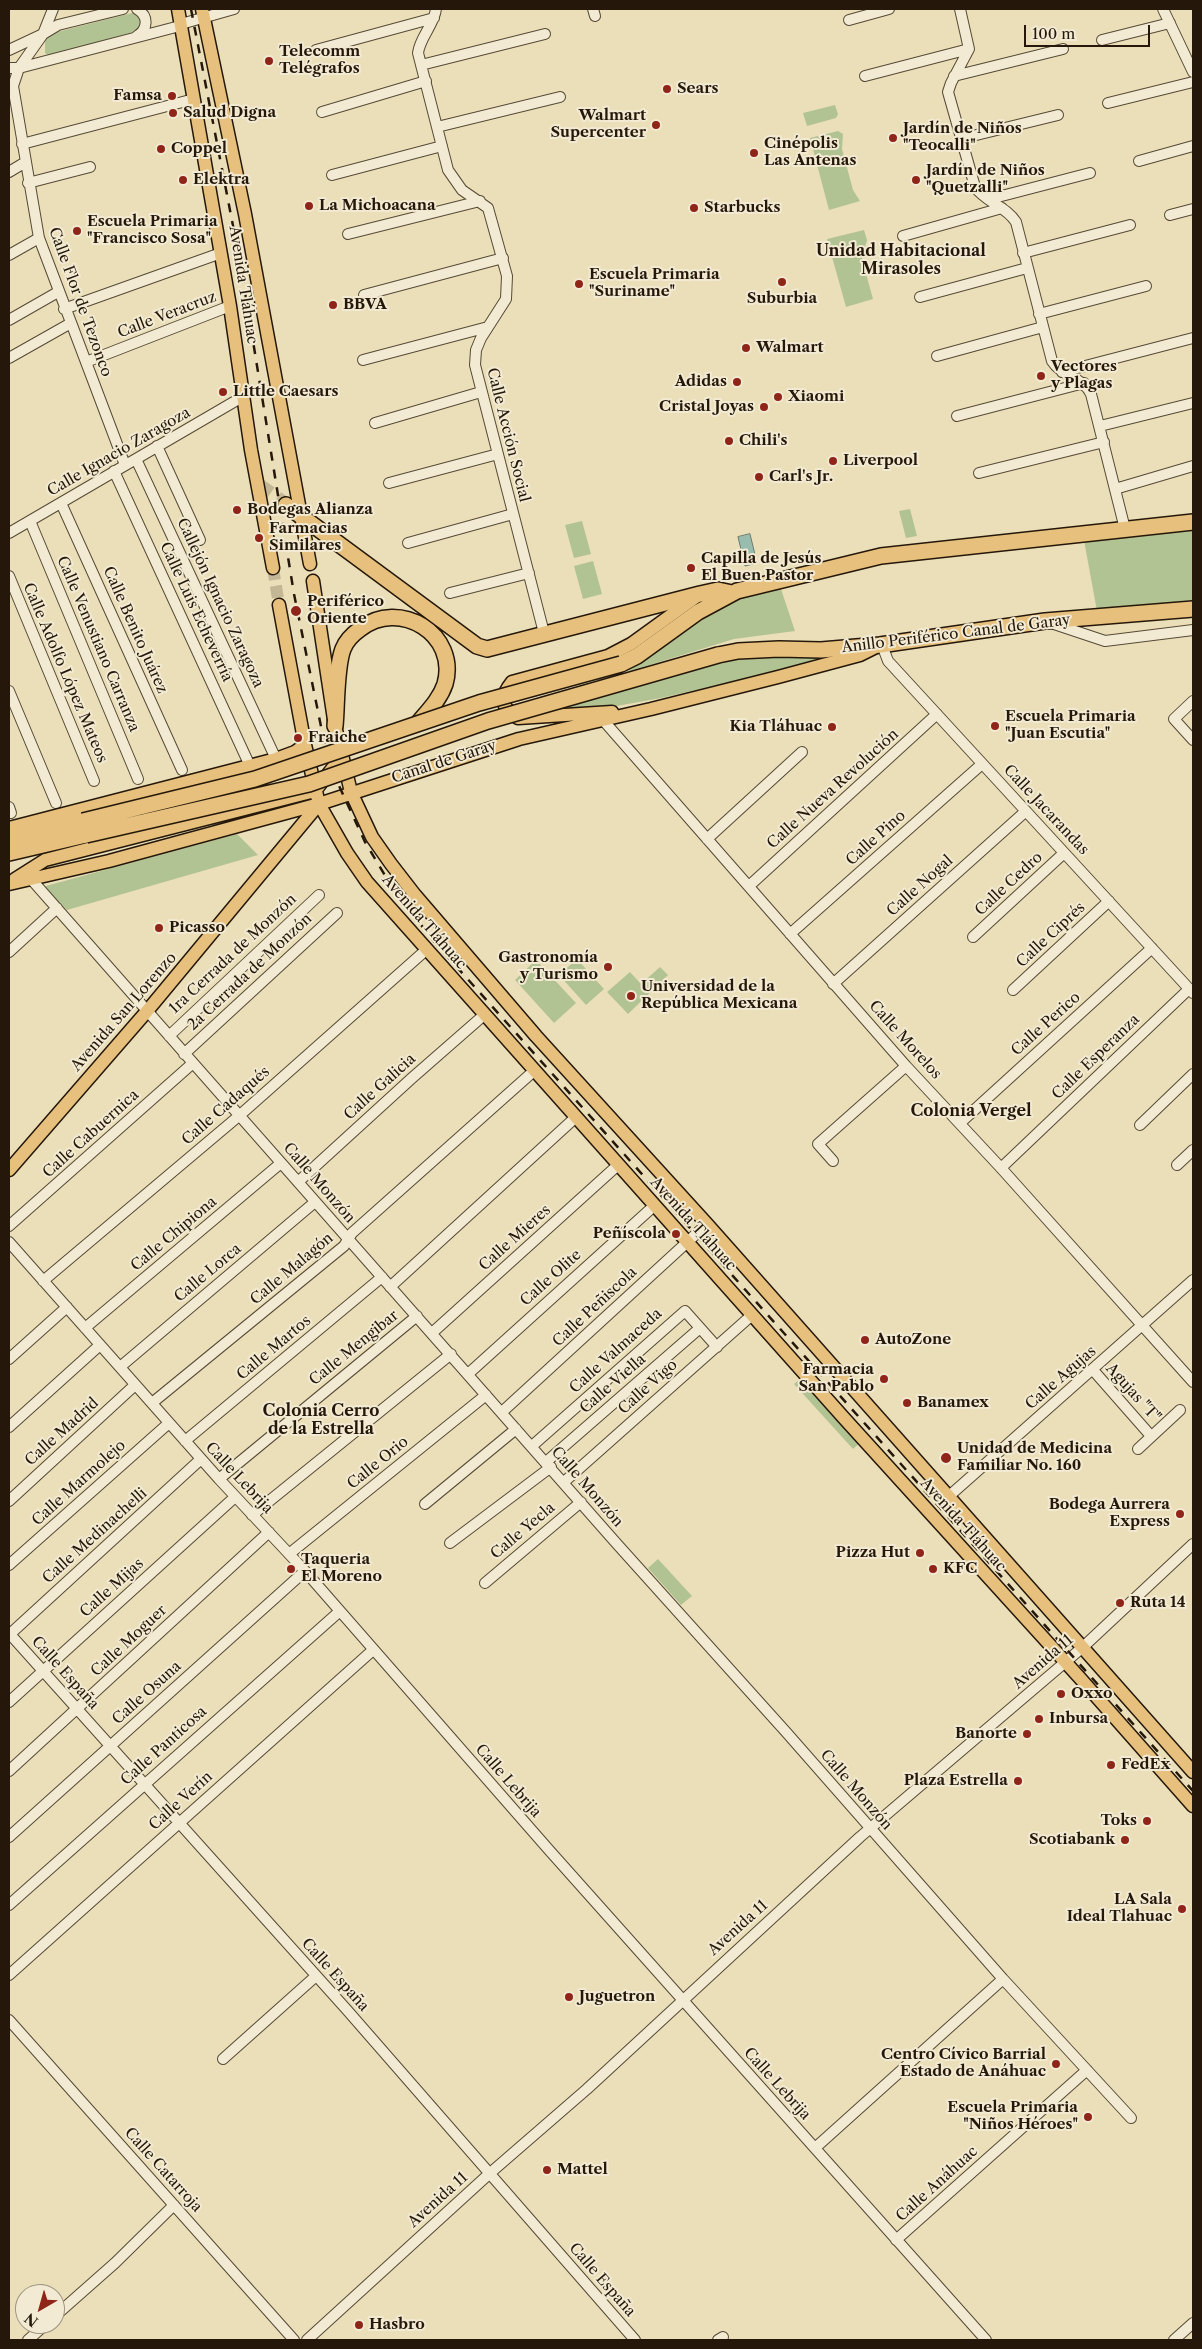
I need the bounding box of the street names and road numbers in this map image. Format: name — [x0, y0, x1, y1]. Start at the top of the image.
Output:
street label: Calle Flor de Tezonco — [45, 225, 115, 379]
street label: Avenida Tláhuac — [225, 225, 261, 345]
street label: Calle Veracruz — [115, 288, 219, 342]
street label: Calle Acción Social — [483, 366, 533, 504]
street label: Calle Ignacio Zaragoza — [44, 404, 194, 500]
street label: Callejón Ignacio Zaragoza — [173, 515, 267, 691]
street label: Calle Luis Echeverría — [156, 539, 236, 685]
street label: Calle Venustiano Carranza — [53, 553, 143, 735]
street label: Calle Benito Juárez — [99, 564, 171, 696]
street label: Calle Adolfo López Mateos — [19, 580, 111, 766]
street label: Anillo Periférico Canal de Garay — [841, 611, 1071, 657]
street label: Calle Nueva Revolución — [764, 725, 902, 853]
street label: Canal de Garay — [389, 737, 499, 787]
street label: Calle Jacarandas — [1000, 761, 1092, 859]
street label: Calle Pino — [843, 807, 909, 869]
street label: Calle Cedro — [972, 848, 1046, 920]
street label: Calle Nogal — [883, 852, 957, 920]
street label: Avenida Tláhuac — [378, 871, 470, 973]
street label: 1ra Cerrada de Monzón — [166, 890, 300, 1018]
street label: Calle Ciprés — [1013, 899, 1089, 971]
street label: 2a Cerrada de Monzón — [184, 910, 316, 1034]
street label: Avenida San Lorenzo — [68, 949, 180, 1075]
street label: Calle Perico — [1008, 988, 1084, 1060]
street label: Calle Morelos — [865, 997, 945, 1083]
street label: Calle Esperanza — [1049, 1011, 1143, 1103]
street label: Calle Galicia — [340, 1050, 420, 1124]
street label: Calle Cadaqués — [178, 1063, 274, 1149]
street label: Calle Cabuernica — [39, 1086, 143, 1182]
street label: Calle Monzón — [279, 1139, 359, 1227]
street label: Avenida Tláhuac — [646, 1174, 740, 1274]
street label: Calle Chipiona — [127, 1193, 221, 1275]
street label: Calle Mieres — [476, 1201, 554, 1275]
street label: Calle Malagón — [247, 1229, 337, 1309]
street label: Calle Lorca — [171, 1240, 245, 1306]
street label: Calle Olite — [517, 1246, 585, 1310]
street label: Calle Peñiscola — [549, 1263, 641, 1351]
street label: Calle Valmaceda — [566, 1305, 666, 1397]
street label: Calle Mengibar — [306, 1307, 402, 1389]
street label: Calle Martos — [233, 1312, 315, 1384]
street label: Calle Agujas — [1022, 1342, 1100, 1414]
street label: Calle Viella — [576, 1351, 650, 1417]
street label: Calle Vigo — [615, 1356, 681, 1418]
street label: Agujas "T" — [1102, 1360, 1164, 1426]
street label: Calle Madrid — [21, 1394, 103, 1470]
street label: Calle Orio — [344, 1433, 412, 1493]
street label: Calle Marmolejo — [29, 1436, 129, 1530]
street label: Calle Lebrija — [201, 1439, 277, 1517]
street label: Calle Monzón — [547, 1443, 627, 1531]
street label: Avenida Tláhuac — [916, 1475, 1010, 1575]
street label: Calle Medinachelli — [39, 1484, 151, 1588]
street label: Calle Yecla — [487, 1499, 559, 1563]
street label: Calle Mijas — [77, 1555, 147, 1621]
street label: Calle Moguer — [88, 1601, 170, 1681]
street label: Avenida 11 — [1009, 1631, 1077, 1693]
street label: Calle España — [28, 1633, 102, 1713]
street label: Calle Osuna — [109, 1657, 185, 1729]
street label: Calle Panticosa — [117, 1703, 211, 1789]
street label: Calle Lebrija — [471, 1741, 545, 1821]
street label: Calle Monzón — [816, 1746, 896, 1834]
street label: Calle Verín — [146, 1768, 216, 1834]
street label: Avenida 11 — [705, 1897, 771, 1959]
street label: Calle España — [298, 1935, 372, 2015]
street label: Calle Lebrija — [740, 2044, 814, 2124]
street label: Calle Catarroja — [120, 2124, 206, 2216]
street label: Calle Anáhuac — [892, 2143, 982, 2225]
street label: Avenida 11 — [405, 2169, 471, 2231]
street label: Calle España — [565, 2239, 639, 2321]

